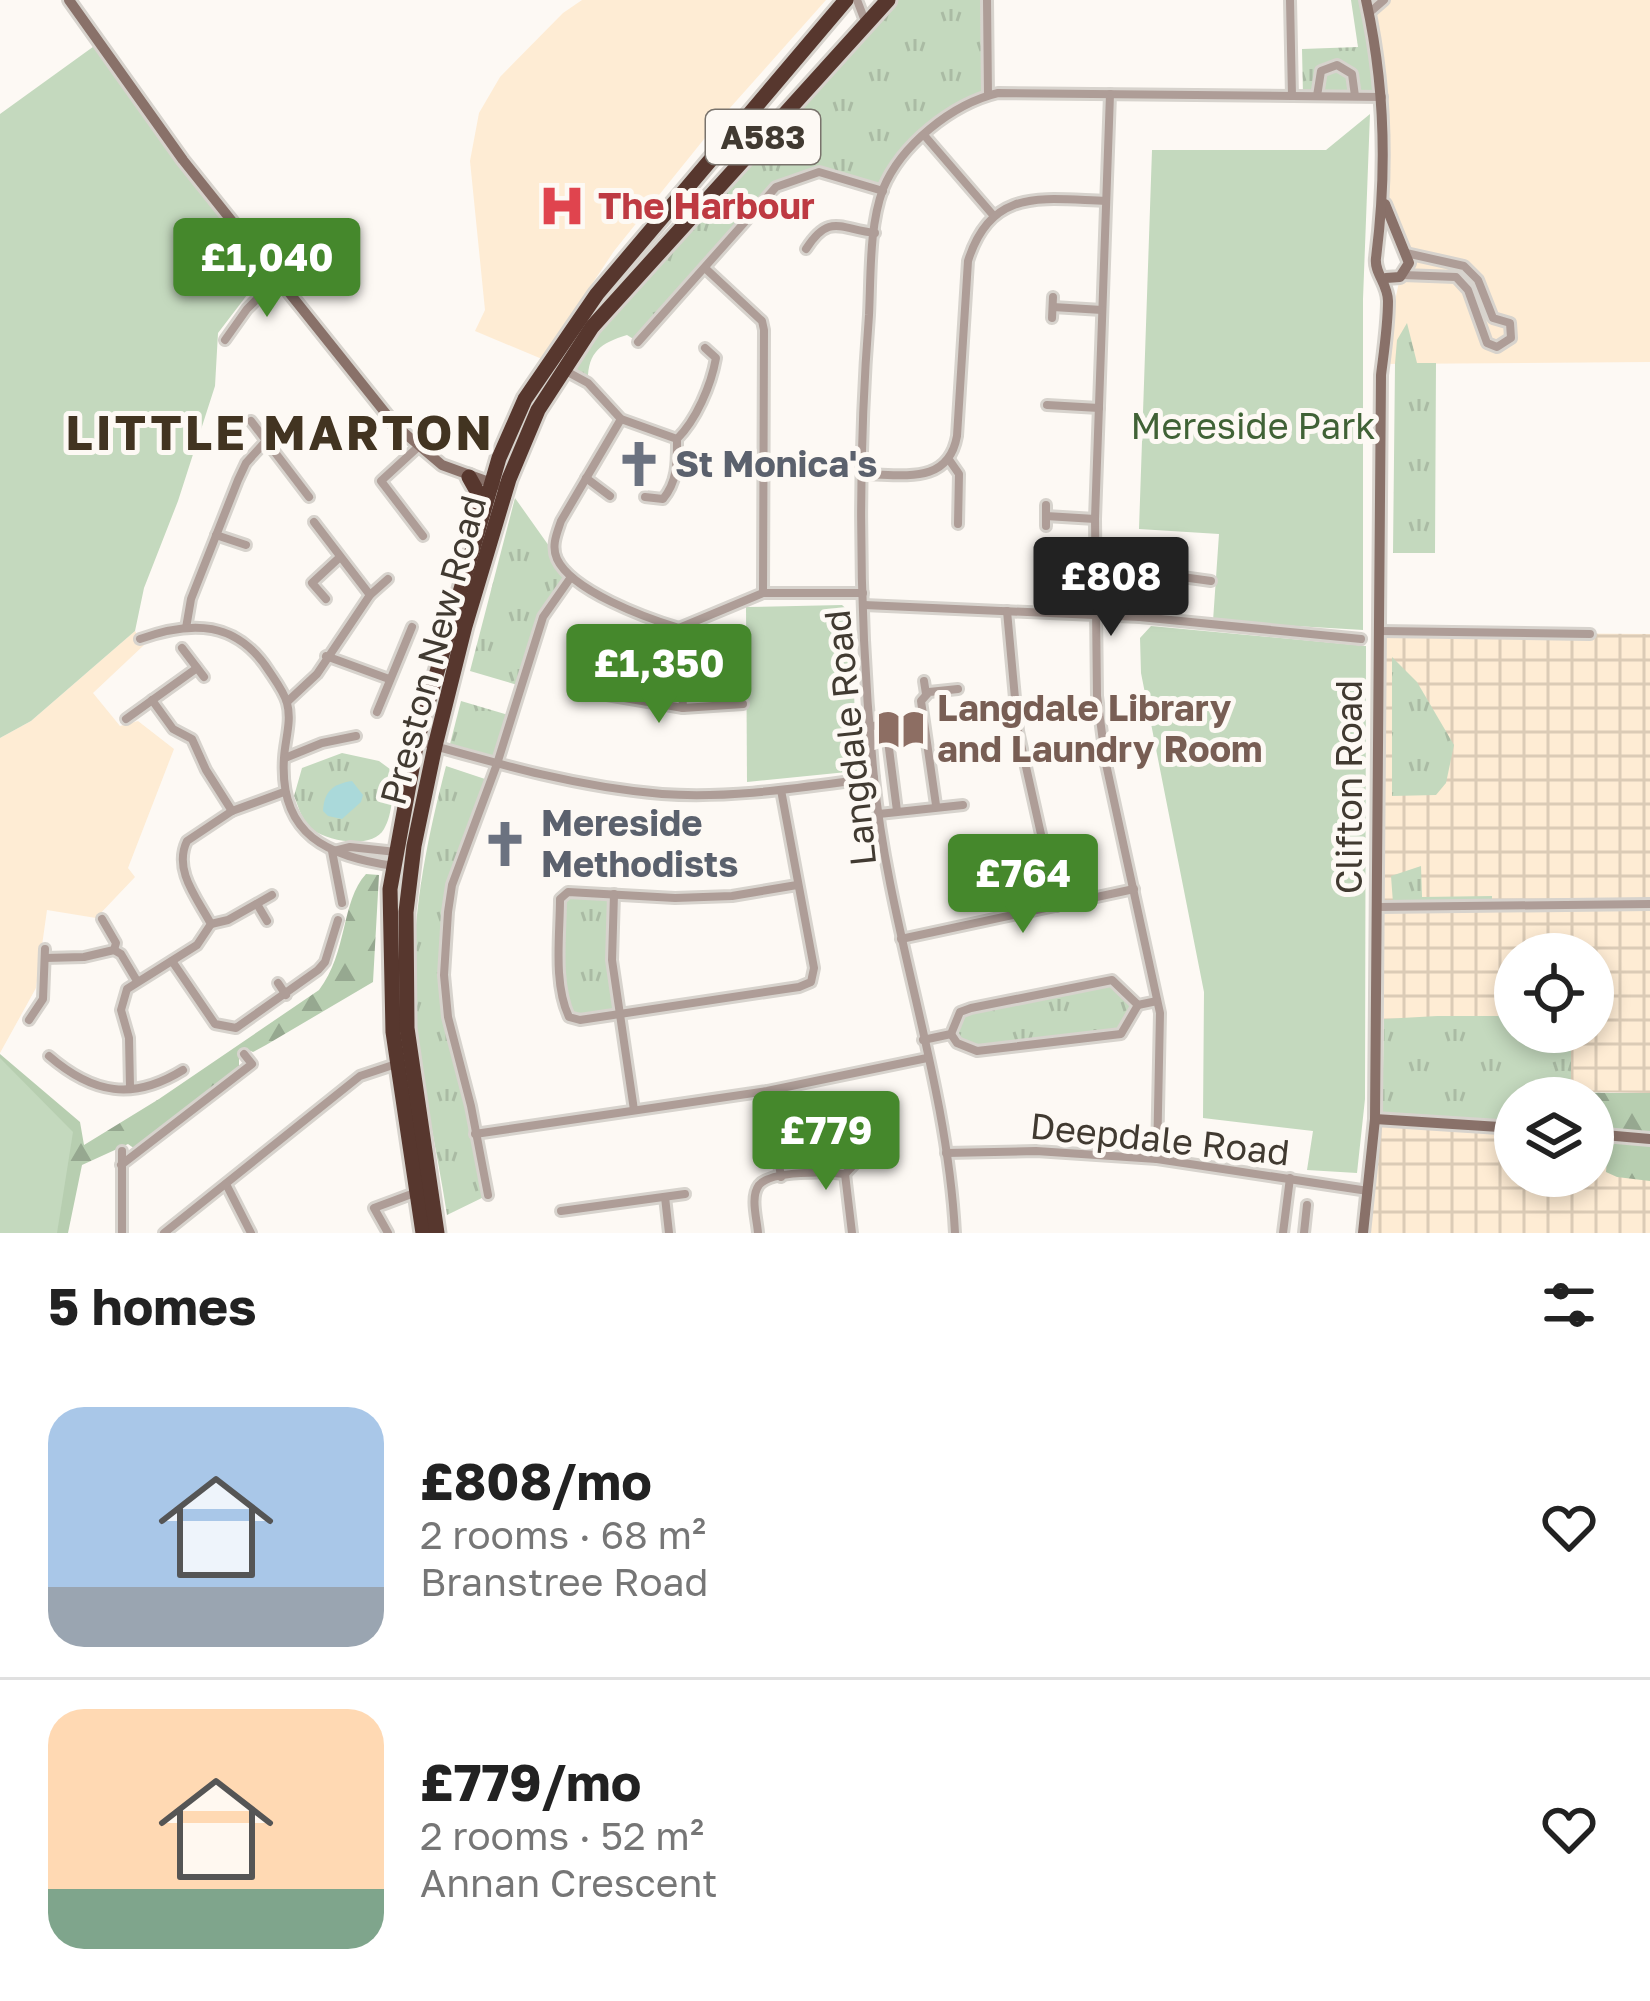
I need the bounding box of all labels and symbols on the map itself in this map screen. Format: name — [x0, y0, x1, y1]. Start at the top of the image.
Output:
road number: A583 — [706, 110, 820, 164]
hospital icon: The Harbour — [537, 181, 587, 231]
place label: The Harbour — [598, 184, 815, 227]
pin: £1,040 — [169, 218, 365, 320]
district label: LITTLE MARTON — [65, 403, 495, 461]
park label: Mereside Park — [1130, 404, 1376, 447]
church icon: St Monica's — [614, 439, 664, 489]
place label: St Monica's — [675, 442, 878, 485]
street label: Preston New Road — [371, 490, 495, 809]
pin: £808 — [1040, 537, 1182, 639]
street label: Langdale Road — [815, 608, 884, 868]
pin: £1,350 — [561, 624, 757, 726]
street label: Clifton Road — [1327, 680, 1370, 894]
place label: Langdale Library and Laundry Room — [937, 686, 1263, 770]
library icon: Langdale Library and Laundry Room — [876, 704, 926, 754]
place label: Mereside Methodists — [541, 801, 738, 885]
church icon: Mereside Methodists — [480, 819, 530, 869]
pin: £764 — [952, 834, 1094, 936]
pin: £779 — [755, 1091, 897, 1193]
street label: Deepdale Road — [1028, 1103, 1292, 1174]

